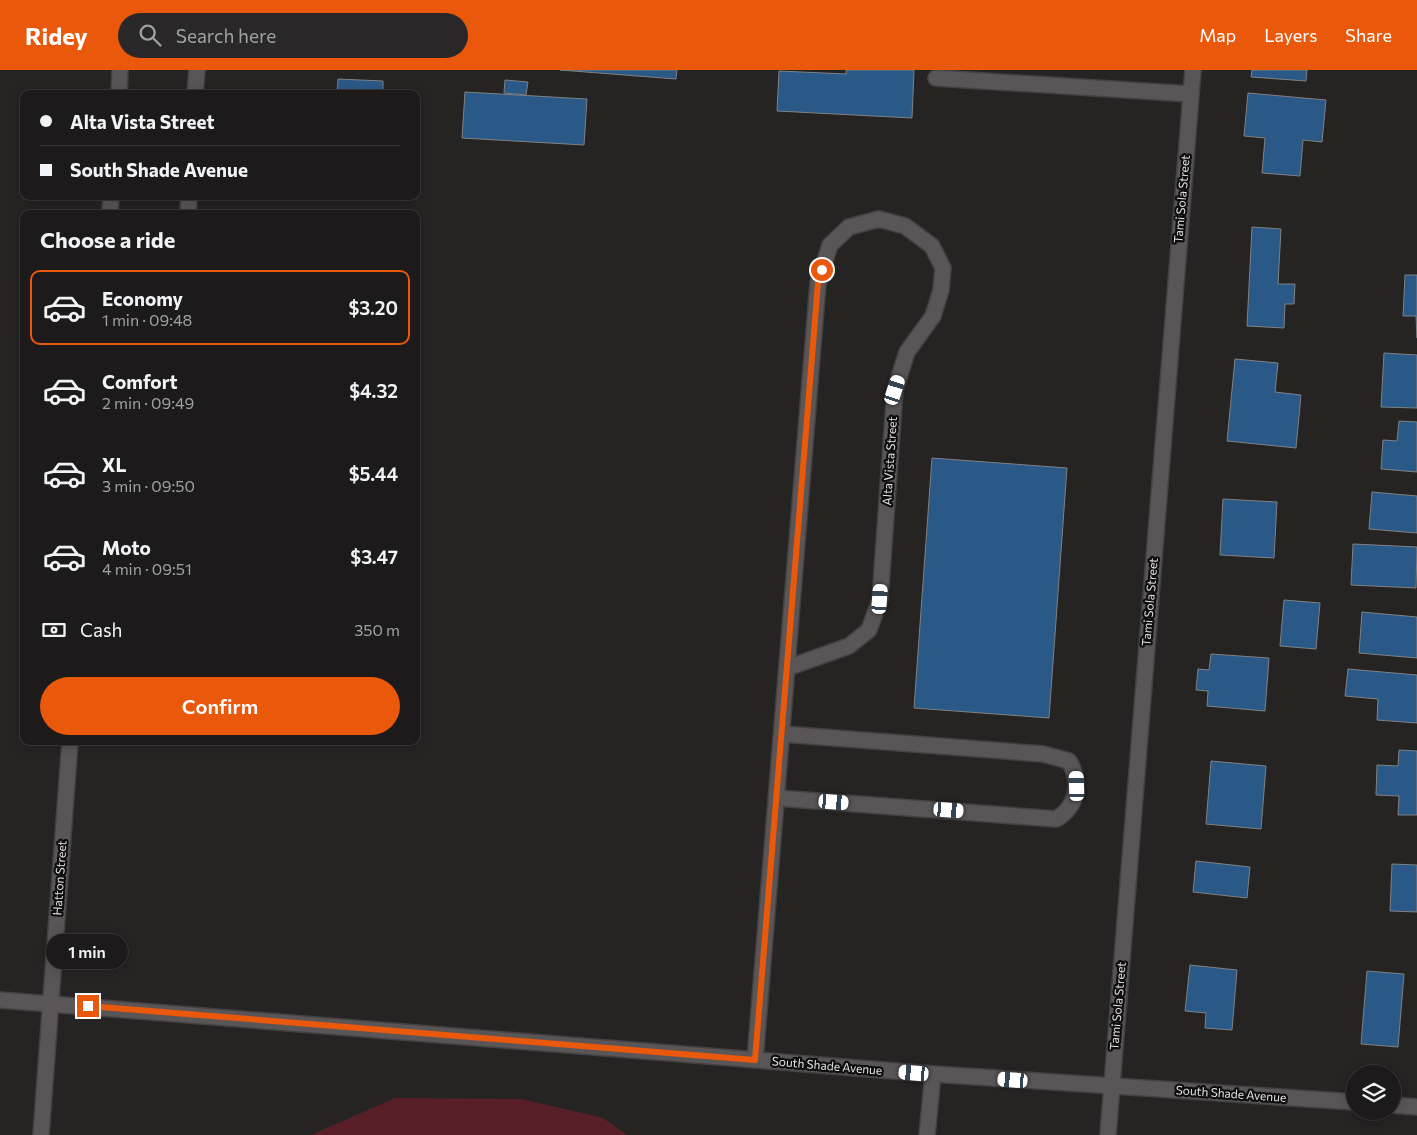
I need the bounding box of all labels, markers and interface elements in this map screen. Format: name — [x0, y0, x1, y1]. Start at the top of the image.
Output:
search box — [118, 13, 468, 58]
text: Ridey — [25, 21, 88, 50]
icon: search — [136, 21, 164, 49]
text: Search here — [176, 24, 276, 47]
text: Map — [1199, 24, 1236, 46]
text: Layers — [1264, 24, 1317, 46]
text: Share — [1345, 24, 1392, 46]
text: Alta Vista Street — [70, 110, 214, 133]
street label: Tami Sola Street — [1170, 154, 1192, 244]
text: South Shade Avenue — [70, 158, 248, 181]
text: Choose a ride — [40, 226, 175, 253]
route start — [811, 259, 833, 281]
icon: car — [42, 285, 87, 330]
text: Economy — [102, 287, 183, 310]
text: $3.20 — [348, 296, 398, 319]
text: 1 min · 09:48 — [102, 310, 192, 329]
icon: car — [42, 368, 87, 413]
text: Comfort — [102, 370, 178, 393]
car — [883, 373, 906, 407]
text: $4.32 — [349, 379, 398, 402]
text: 2 min · 09:49 — [102, 393, 194, 412]
street label: Alta Vista Street — [879, 416, 899, 506]
icon: car — [42, 451, 87, 496]
text: XL — [102, 453, 127, 476]
text: $5.44 — [349, 462, 398, 485]
text: 3 min · 09:50 — [102, 476, 195, 495]
icon: car — [42, 534, 87, 579]
text: Moto — [102, 536, 151, 559]
text: $3.47 — [350, 545, 398, 568]
street label: Tami Sola Street — [1138, 557, 1160, 647]
text: 4 min · 09:51 — [102, 559, 192, 578]
car — [871, 584, 888, 614]
icon: cash — [40, 616, 68, 644]
text: Cash — [80, 618, 122, 641]
text: 350 m — [354, 620, 400, 639]
button: Confirm — [40, 677, 400, 735]
car — [1068, 771, 1085, 801]
car — [818, 793, 849, 811]
car — [933, 801, 964, 819]
street label: Hatton Street — [49, 840, 69, 916]
callout: 1 min — [47, 934, 129, 968]
text: 1 min — [68, 942, 106, 961]
street label: Tami Sola Street — [1106, 961, 1128, 1051]
route end — [77, 995, 99, 1017]
street label: South Shade Avenue — [771, 1053, 883, 1077]
car — [898, 1064, 929, 1082]
map controls — [1346, 1065, 1401, 1120]
button: layers — [1346, 1065, 1401, 1120]
car — [997, 1071, 1028, 1089]
street label: South Shade Avenue — [1175, 1082, 1287, 1104]

